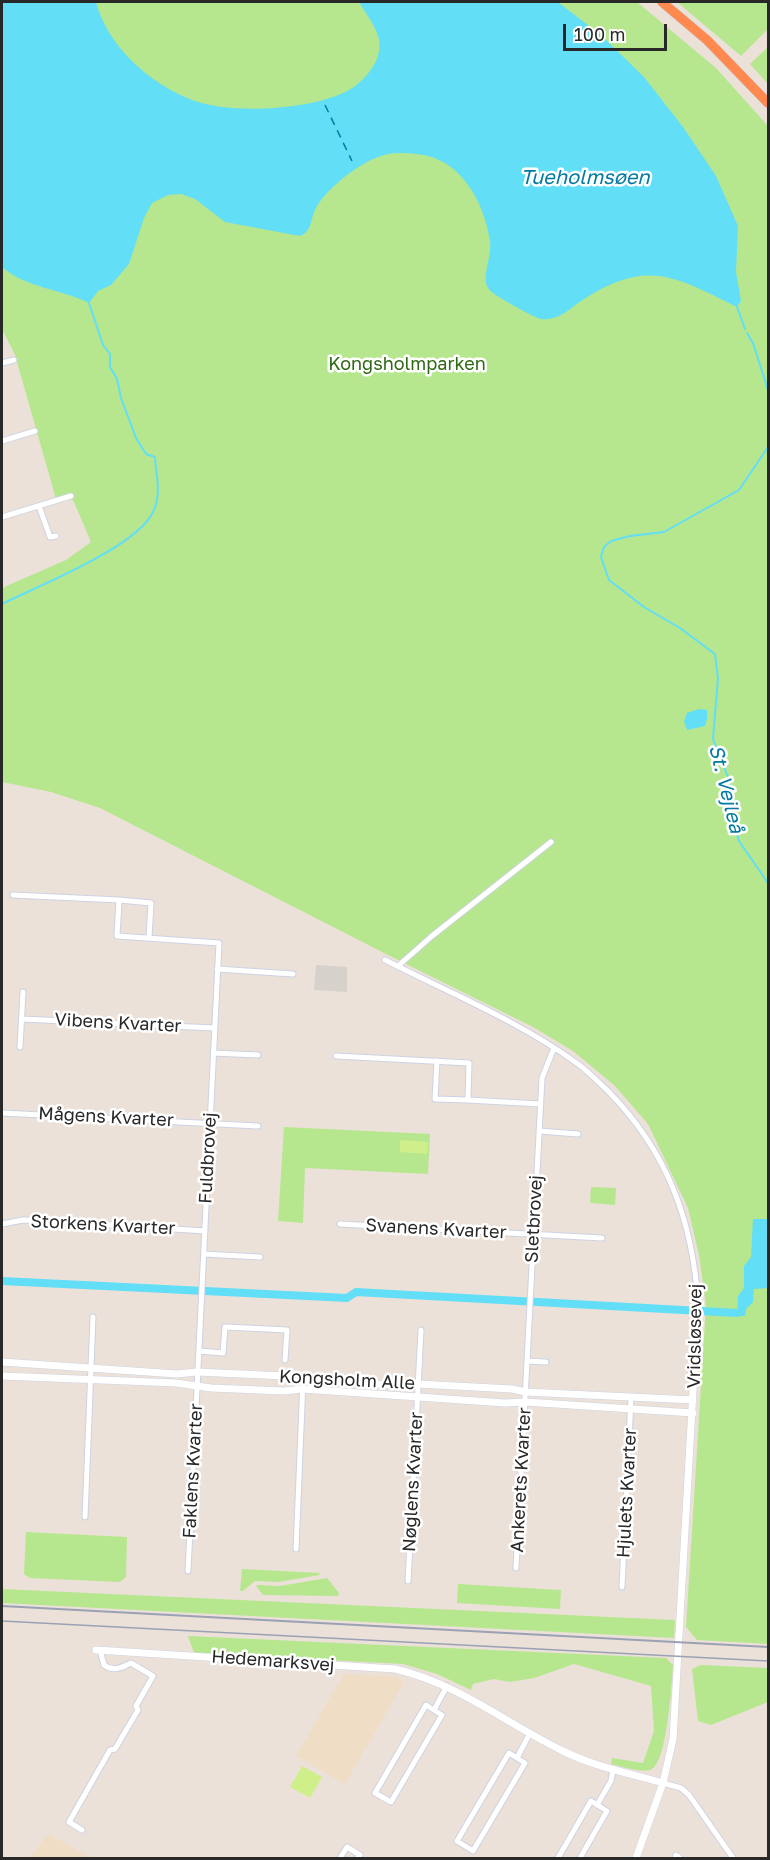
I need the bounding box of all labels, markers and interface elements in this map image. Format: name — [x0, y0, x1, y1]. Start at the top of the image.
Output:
scale bar — [566, 12, 670, 50]
text: 100 m — [574, 23, 625, 45]
water label: Tueholmsøen — [520, 166, 650, 190]
park label: Kongsholmparken — [328, 353, 486, 375]
water label: St. Vejleå — [703, 742, 749, 836]
street label: Vibens Kvarter — [54, 1009, 182, 1037]
street label: Mågens Kvarter — [38, 1103, 174, 1131]
street label: Fuldbrovej — [195, 1112, 221, 1204]
street label: Sletbrovej — [521, 1174, 547, 1264]
street label: Storkens Kvarter — [30, 1210, 176, 1240]
street label: Svanens Kvarter — [365, 1215, 507, 1243]
street label: Vridsløsevej — [683, 1283, 707, 1389]
street label: Kongsholm Alle — [278, 1366, 416, 1394]
street label: Faklens Kvarter — [179, 1403, 207, 1539]
street label: Ankerets Kvarter — [506, 1407, 536, 1553]
street label: Nøglens Kvarter — [399, 1411, 427, 1553]
street label: Hjulets Kvarter — [613, 1427, 641, 1559]
street label: Hedemarksvej — [211, 1646, 335, 1676]

